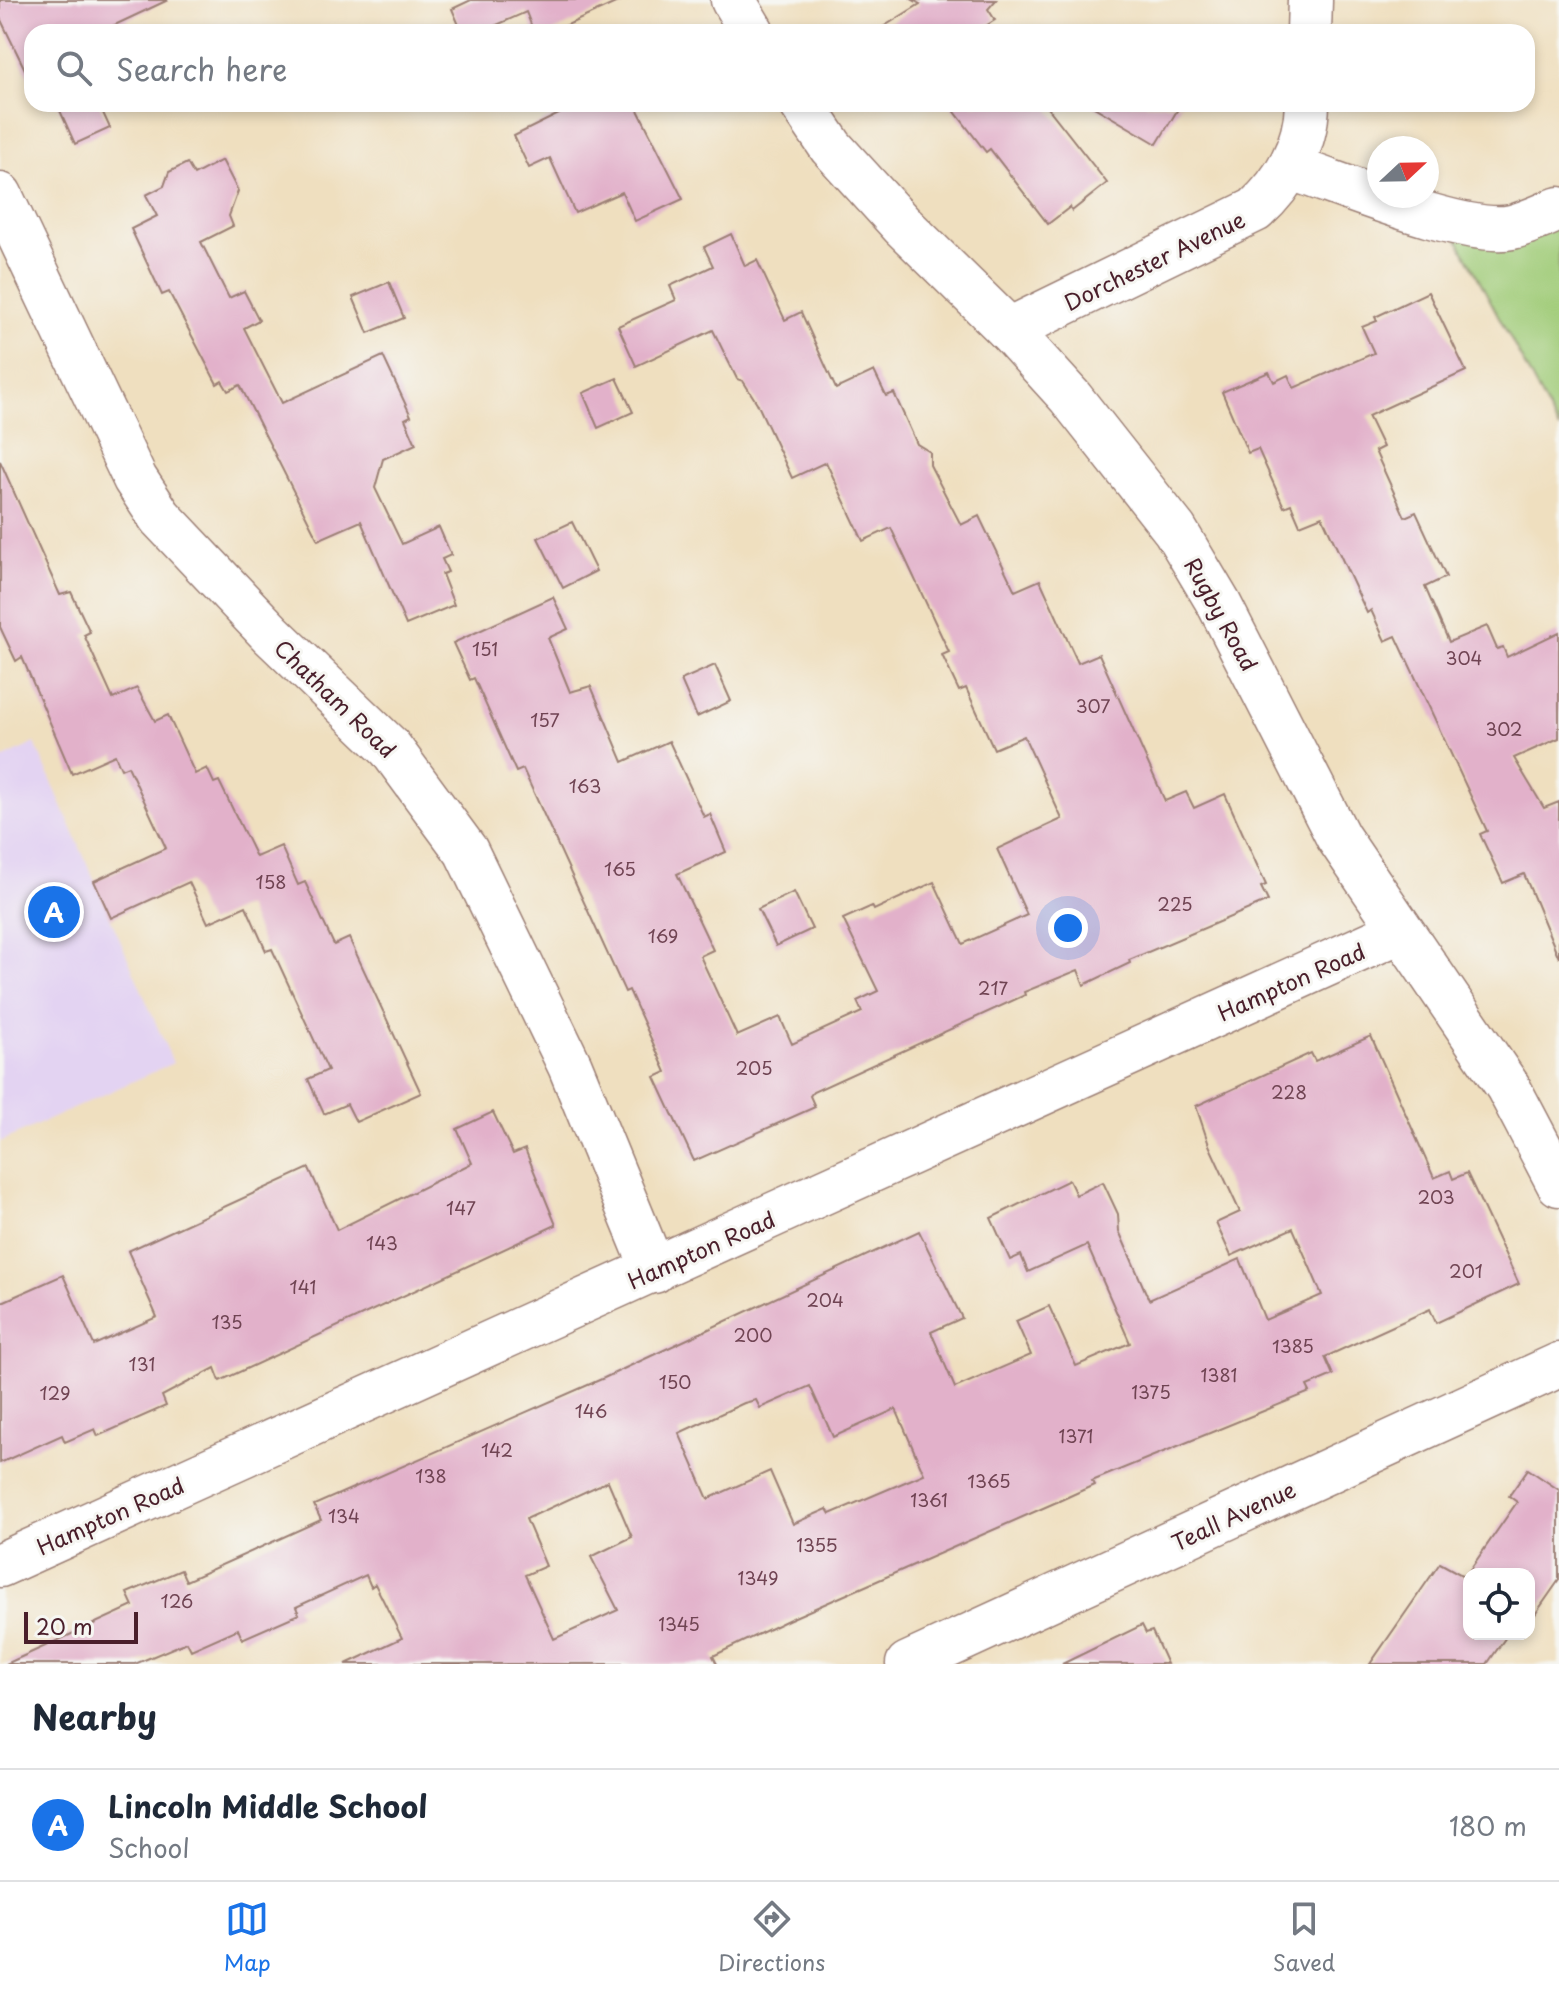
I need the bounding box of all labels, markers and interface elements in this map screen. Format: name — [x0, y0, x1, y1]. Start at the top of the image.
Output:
search box — [24, 24, 1535, 112]
icon: search — [52, 46, 96, 90]
text: Search here — [116, 46, 288, 91]
north arrow — [1367, 136, 1439, 208]
street label: Dorchester Avenue — [1058, 202, 1250, 318]
street label: Rugby Road — [1177, 551, 1267, 677]
street label: Chatham Road — [268, 631, 404, 765]
house number: 151 — [472, 635, 498, 662]
house number: 304 — [1446, 644, 1482, 671]
house number: 307 — [1076, 692, 1110, 719]
house number: 157 — [530, 706, 560, 733]
house number: 302 — [1485, 715, 1523, 742]
house number: 163 — [569, 772, 601, 799]
house number: 165 — [604, 855, 636, 882]
house number: 158 — [256, 868, 286, 895]
pin: A — [28, 882, 80, 942]
house number: 225 — [1157, 890, 1193, 917]
your location — [1048, 908, 1088, 948]
house number: 169 — [648, 922, 678, 949]
street label: Hampton Road — [1212, 934, 1370, 1028]
house number: 217 — [978, 974, 1009, 1001]
house number: 205 — [735, 1054, 773, 1081]
house number: 228 — [1271, 1078, 1307, 1105]
house number: 203 — [1417, 1183, 1455, 1210]
house number: 147 — [446, 1194, 476, 1221]
street label: Hampton Road — [622, 1202, 780, 1296]
house number: 143 — [366, 1229, 398, 1256]
house number: 201 — [1449, 1257, 1483, 1284]
house number: 141 — [290, 1273, 316, 1300]
house number: 204 — [806, 1286, 844, 1313]
house number: 135 — [211, 1308, 243, 1335]
house number: 200 — [734, 1321, 772, 1348]
house number: 1385 — [1272, 1332, 1314, 1359]
house number: 131 — [129, 1350, 155, 1377]
house number: 1381 — [1201, 1361, 1237, 1388]
house number: 150 — [659, 1368, 691, 1395]
house number: 1375 — [1131, 1378, 1171, 1405]
house number: 129 — [39, 1379, 71, 1406]
house number: 146 — [575, 1397, 607, 1424]
house number: 1371 — [1059, 1422, 1093, 1449]
house number: 142 — [481, 1436, 513, 1463]
house number: 138 — [415, 1462, 447, 1489]
house number: 1365 — [967, 1467, 1011, 1494]
street label: Hampton Road — [31, 1468, 189, 1562]
street label: Teall Avenue — [1165, 1472, 1301, 1558]
house number: 1361 — [910, 1486, 948, 1513]
house number: 134 — [328, 1502, 360, 1529]
house number: 1355 — [796, 1531, 838, 1558]
house number: 1349 — [738, 1564, 778, 1591]
map controls — [1463, 1568, 1535, 1640]
button: locate — [1463, 1568, 1535, 1640]
house number: 126 — [161, 1587, 193, 1614]
scale bar — [24, 1608, 138, 1644]
text: 20 m — [36, 1609, 93, 1642]
house number: 1345 — [658, 1610, 700, 1637]
text: Nearby — [32, 1690, 157, 1742]
text: Lincoln Middle School — [108, 1783, 427, 1828]
text: A — [48, 1806, 68, 1845]
text: 180 m — [1449, 1806, 1527, 1845]
text: School — [108, 1828, 190, 1867]
tab: Map — [224, 1897, 271, 1978]
tab: Directions — [718, 1897, 825, 1978]
tab: Saved — [1273, 1897, 1335, 1978]

